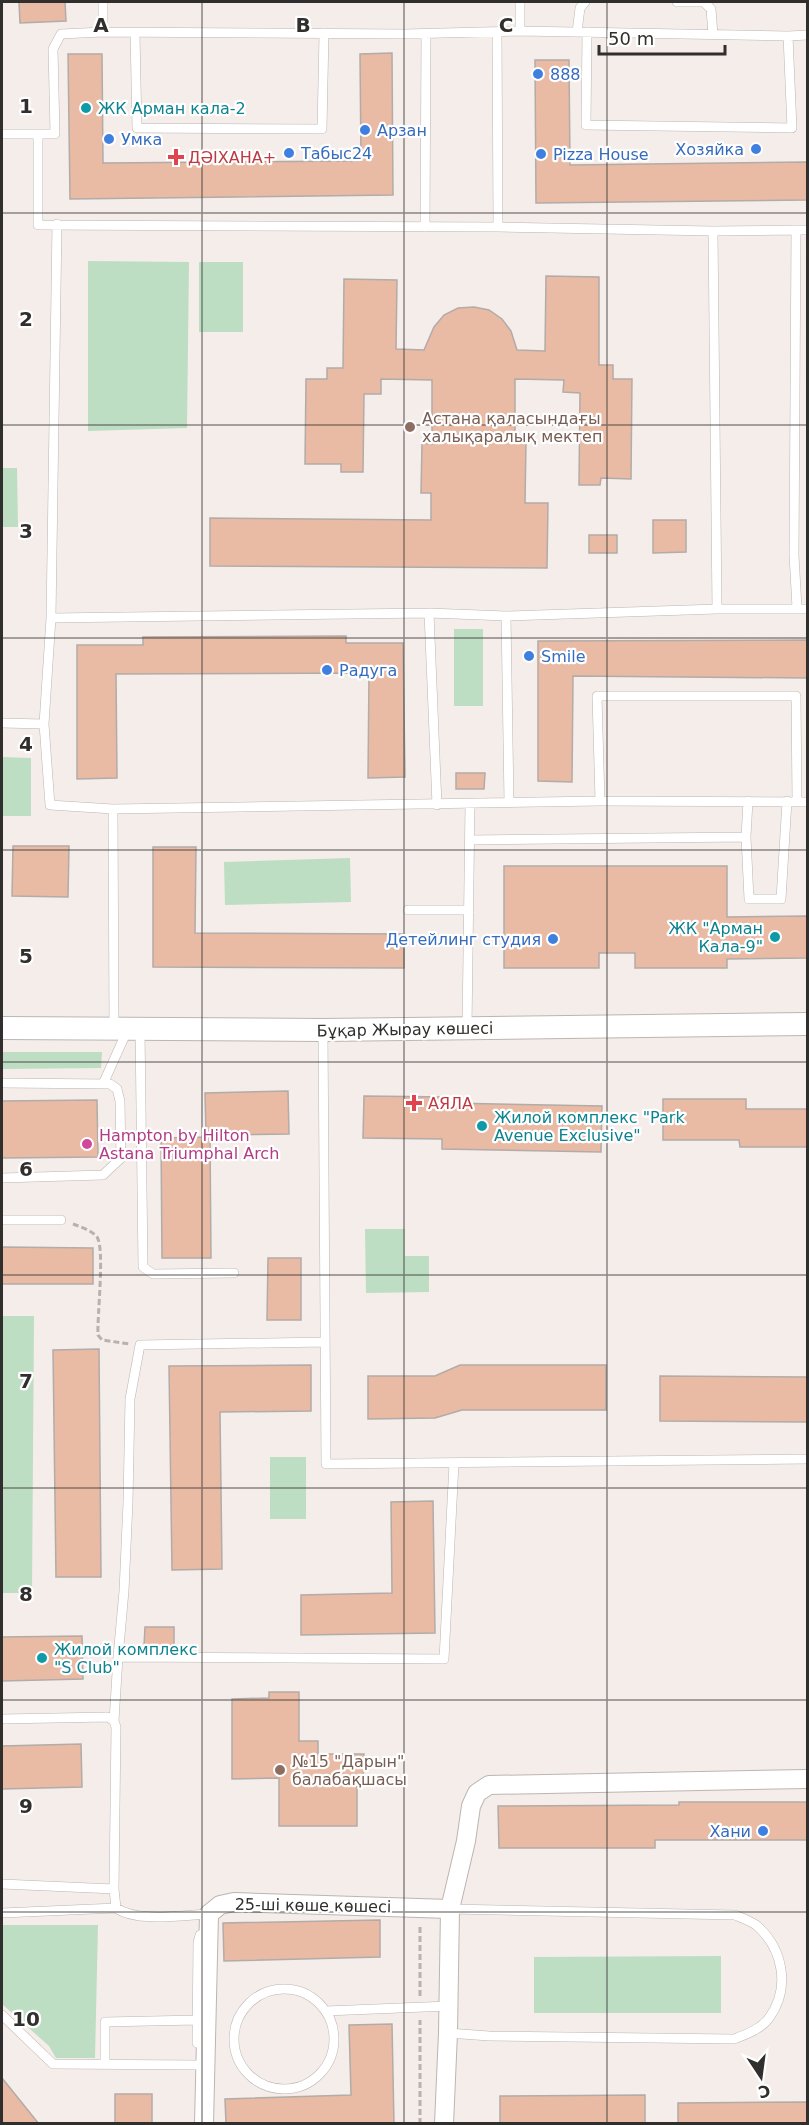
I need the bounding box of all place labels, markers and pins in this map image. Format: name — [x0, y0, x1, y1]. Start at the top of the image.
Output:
place label: 888 — [550, 65, 581, 84]
marker: 888 — [531, 67, 545, 81]
place label: ЖК Арман кала-2 — [98, 99, 246, 118]
marker: ЖК Арман кала-2 — [79, 101, 93, 115]
place label: Арзан — [377, 121, 427, 140]
marker: Арзан — [358, 123, 372, 137]
place label: Умка — [121, 130, 162, 149]
marker: Умка — [102, 132, 116, 146]
place label: Хозяйка — [675, 140, 744, 159]
marker: Хозяйка — [749, 142, 763, 156]
place label: Табыс24 — [300, 144, 372, 163]
place label: Pizza House — [553, 145, 649, 164]
marker: Табыс24 — [282, 146, 296, 160]
marker: Pizza House — [534, 147, 548, 161]
place label: ДӘІХАНА+ — [188, 148, 276, 167]
marker: ДӘІХАНА+ — [169, 150, 183, 164]
place label: Астана қаласындағы халықаралық мектеп — [422, 409, 602, 446]
marker: Астана қаласындағы халықаралық мектеп — [403, 420, 417, 434]
place label: Smile — [541, 647, 585, 666]
marker: Smile — [522, 649, 536, 663]
place label: Радуга — [339, 661, 397, 680]
marker: Радуга — [320, 663, 334, 677]
place label: ЖК "Арман Кала-9" — [669, 919, 763, 956]
place label: Детейлинг студия — [386, 930, 541, 949]
marker: ЖК "Арман Кала-9" — [768, 930, 782, 944]
marker: Детейлинг студия — [546, 932, 560, 946]
marker: АЯЛА — [405, 1094, 423, 1112]
place label: АЯЛА — [428, 1094, 473, 1113]
place label: Жилой комплекс "Park Avenue Exclusive" — [494, 1108, 685, 1145]
marker: Жилой комплекс "Park Avenue Exclusive" — [475, 1119, 489, 1133]
place label: Hampton by Hilton Astana Triumphal Arch — [99, 1126, 279, 1163]
marker: Hampton by Hilton Astana Triumphal Arch — [80, 1137, 94, 1151]
place label: Жилой комплекс "S Club" — [54, 1640, 198, 1677]
marker: Жилой комплекс "S Club" — [35, 1651, 49, 1665]
place label: №15 "Дарын" балабақшасы — [292, 1752, 407, 1789]
marker: №15 "Дарын" балабақшасы — [273, 1763, 287, 1777]
place label: Хани — [709, 1822, 751, 1841]
marker: Хани — [756, 1824, 770, 1838]

